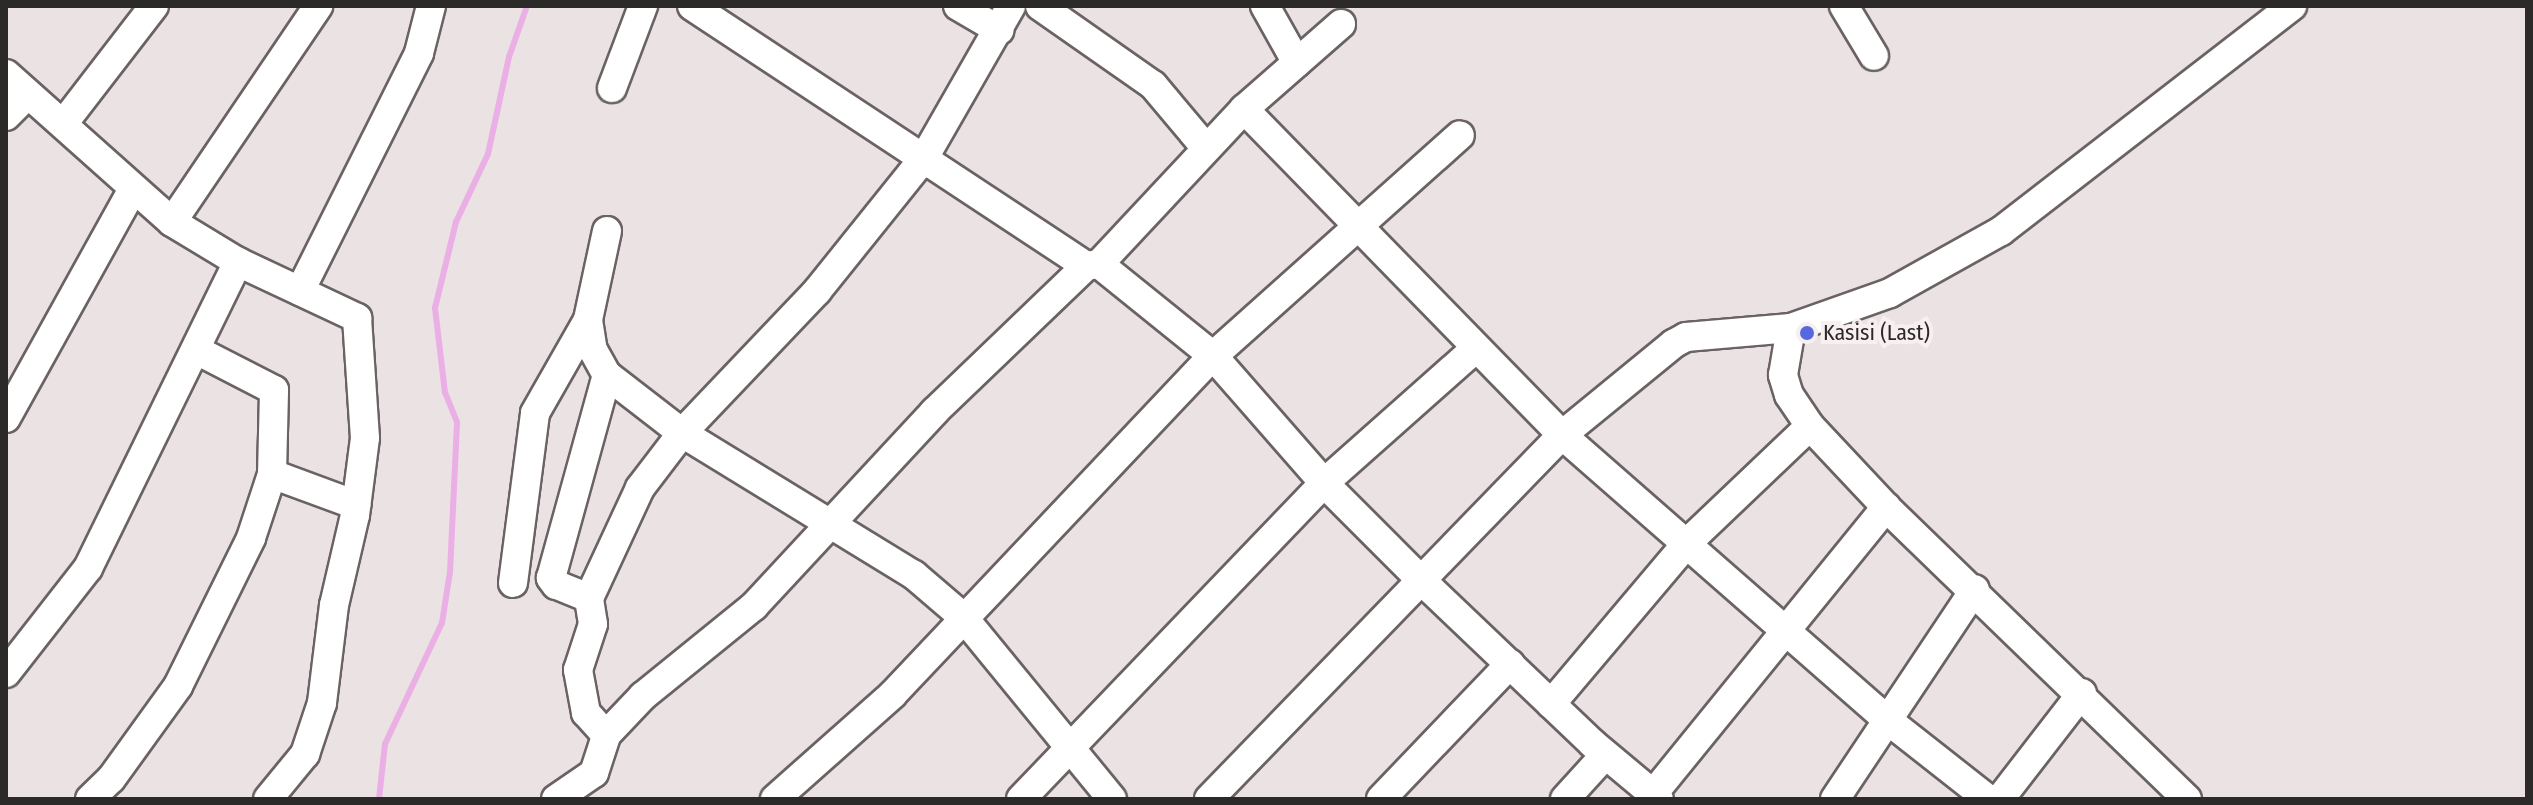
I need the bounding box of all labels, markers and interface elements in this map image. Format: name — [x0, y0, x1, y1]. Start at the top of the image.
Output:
place label: Kasisi (Last) — [1823, 320, 1930, 346]
marker: Kasisi (Last) — [1798, 324, 1816, 342]

